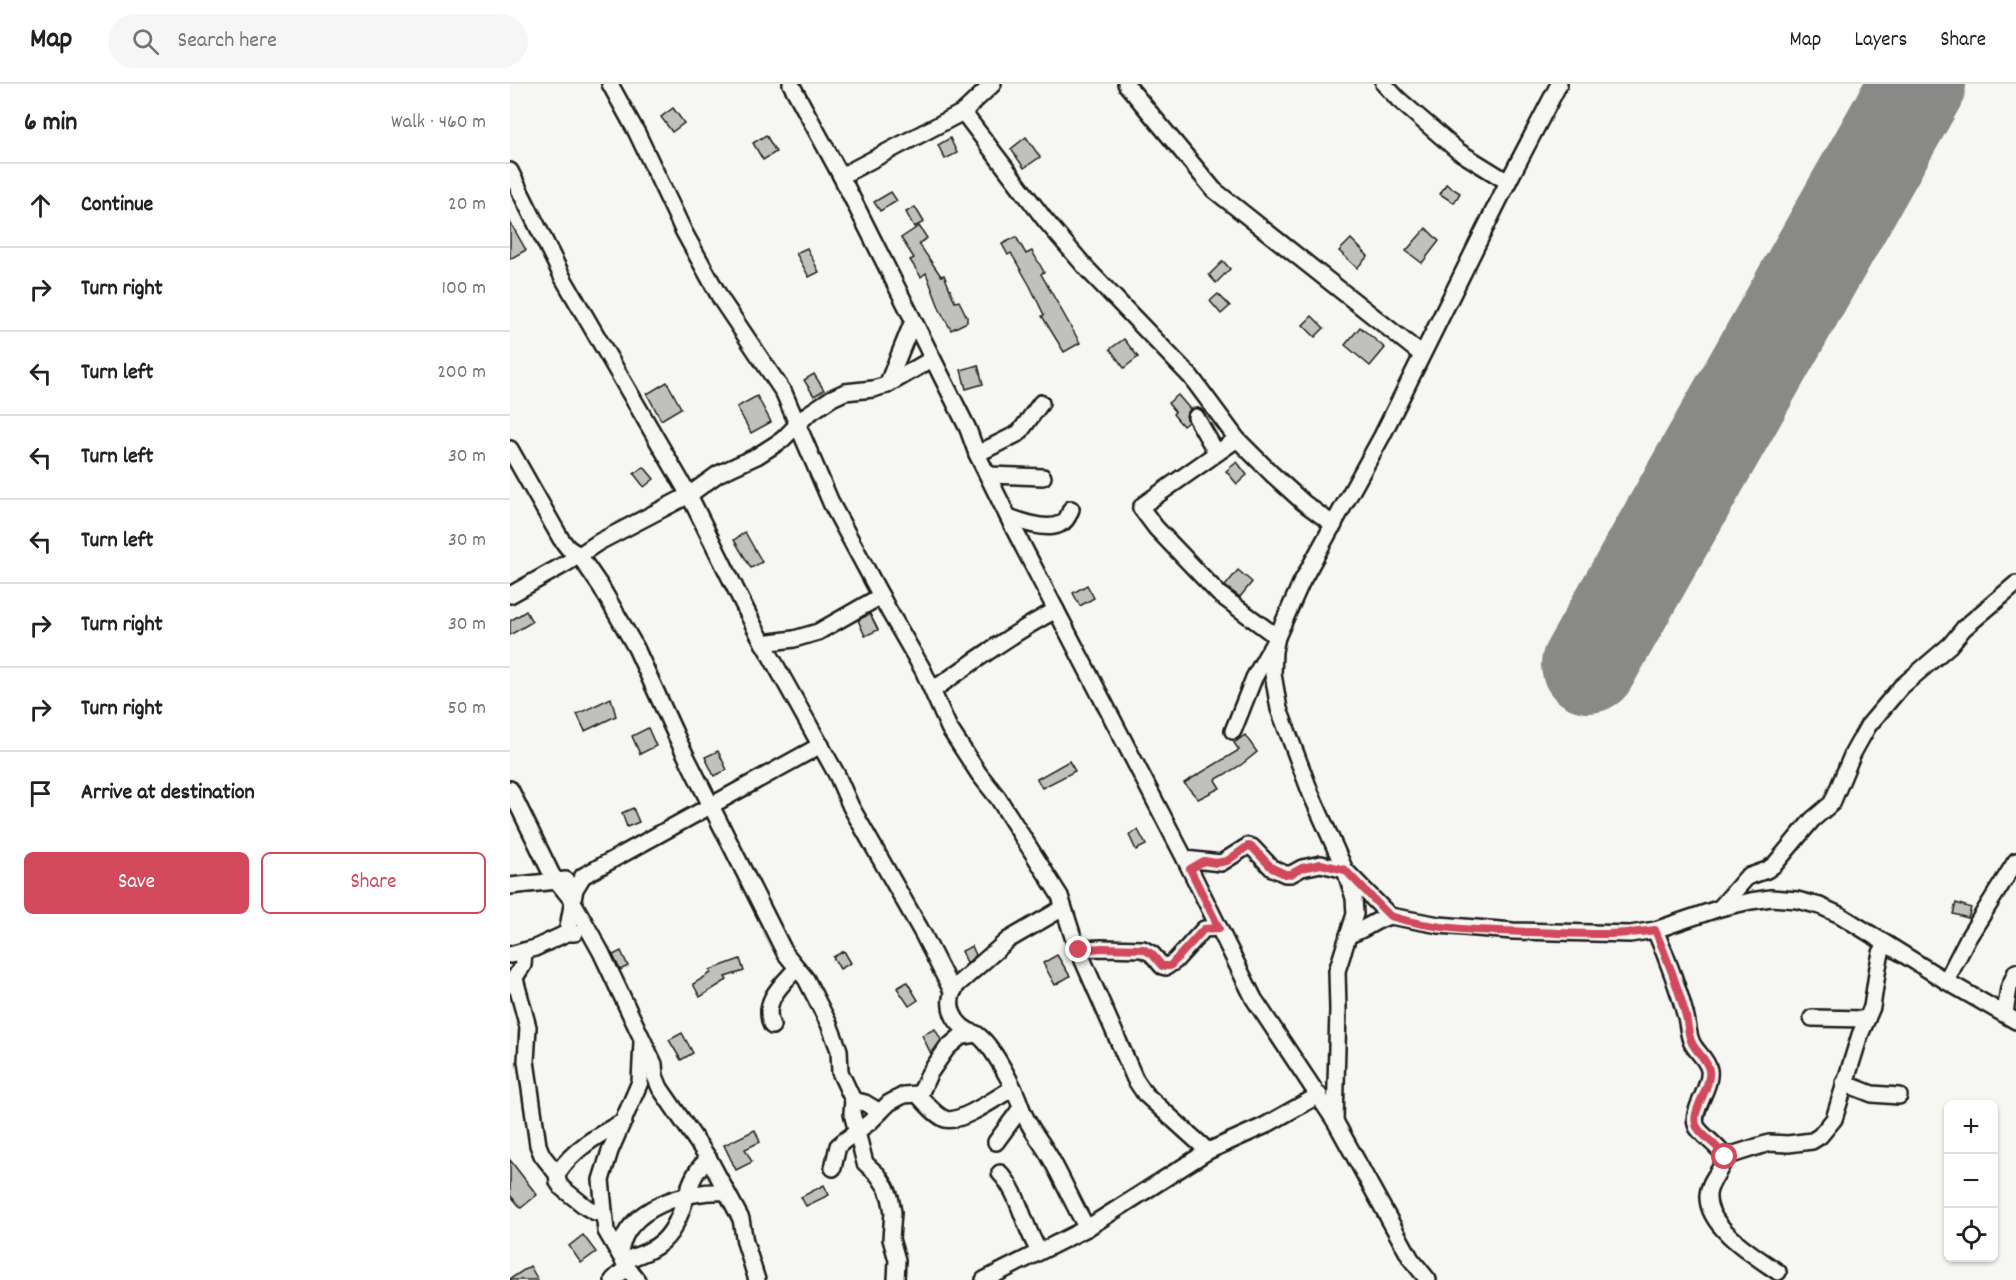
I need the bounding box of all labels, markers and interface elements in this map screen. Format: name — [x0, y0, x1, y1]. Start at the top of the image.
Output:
search box — [108, 14, 528, 68]
text: Map — [30, 21, 72, 61]
icon: search — [129, 25, 162, 58]
text: Search here — [177, 26, 277, 57]
text: Map — [1790, 26, 1821, 56]
text: Layers — [1854, 26, 1907, 56]
text: Share — [1940, 26, 1986, 56]
text: 6 min — [24, 105, 77, 142]
text: Walk · 460 m — [391, 109, 486, 137]
icon: ahead — [24, 189, 57, 222]
text: Continue — [81, 190, 153, 221]
text: 20 m — [448, 191, 486, 219]
icon: right — [24, 273, 57, 306]
text: Turn right — [81, 274, 163, 305]
text: 100 m — [442, 275, 486, 303]
icon: left — [24, 357, 57, 390]
text: Turn left — [81, 358, 153, 389]
text: 200 m — [437, 359, 486, 387]
icon: left — [24, 441, 57, 474]
text: Turn left — [81, 442, 153, 473]
text: 30 m — [448, 443, 486, 471]
icon: left — [24, 525, 57, 558]
text: Turn left — [81, 526, 153, 557]
text: 30 m — [448, 527, 486, 555]
icon: right — [24, 609, 57, 642]
text: Turn right — [81, 610, 163, 641]
text: 30 m — [448, 611, 486, 639]
icon: right — [24, 693, 57, 726]
text: Turn right — [81, 694, 163, 725]
text: 50 m — [448, 695, 486, 723]
icon: arrive — [24, 777, 57, 810]
text: Arrive at destination — [81, 778, 255, 809]
button: Save — [24, 852, 249, 914]
button: Share — [261, 852, 486, 914]
route end — [1065, 936, 1091, 962]
map controls — [1944, 1100, 1998, 1262]
button: + — [1944, 1100, 1998, 1154]
route start — [1711, 1143, 1737, 1169]
button: − — [1944, 1154, 1998, 1208]
button: locate — [1944, 1208, 1998, 1262]

